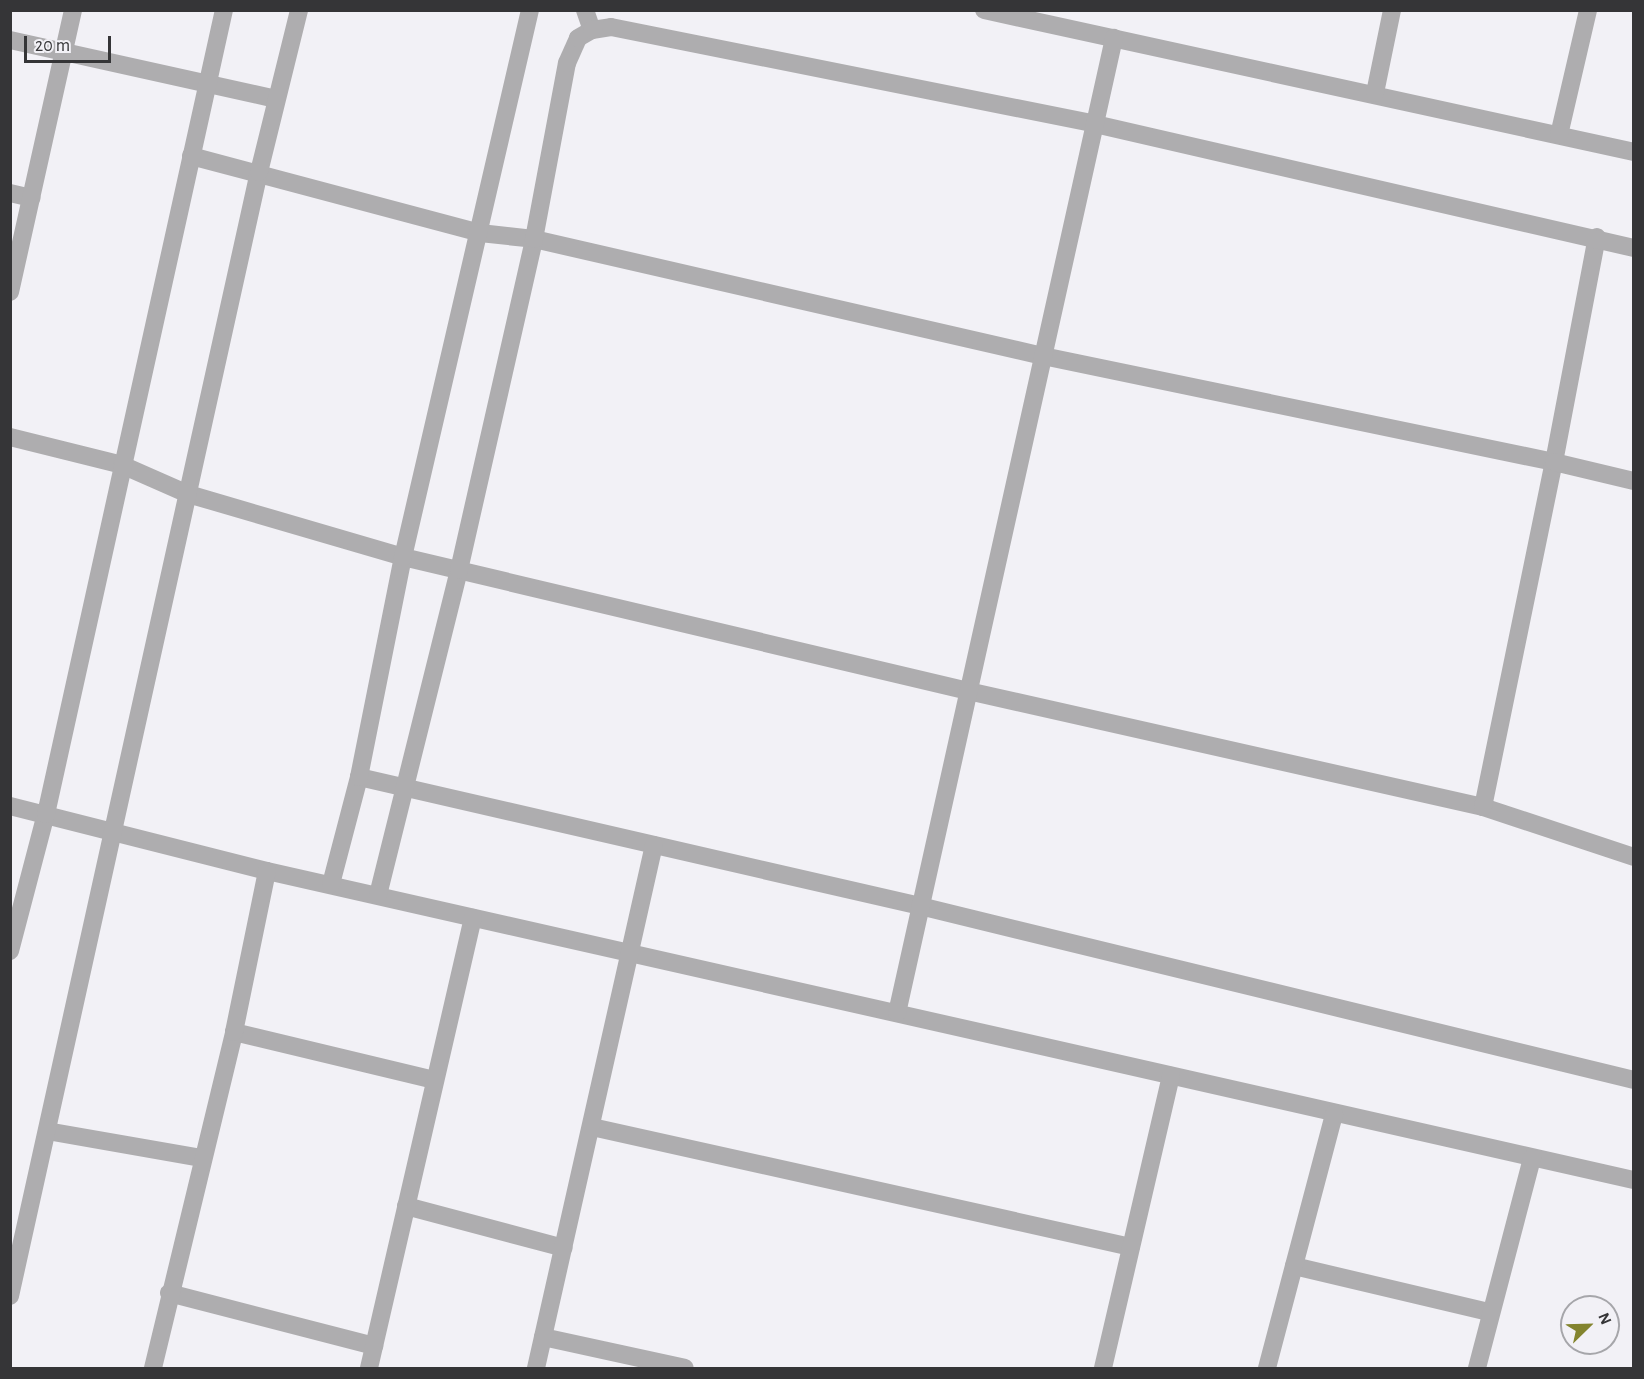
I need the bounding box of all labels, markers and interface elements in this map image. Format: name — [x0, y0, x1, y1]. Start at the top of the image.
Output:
scale bar — [27, 24, 114, 62]
text: 20 m — [35, 37, 70, 55]
north arrow — [1560, 1295, 1620, 1355]
text: N — [1595, 1311, 1614, 1327]

